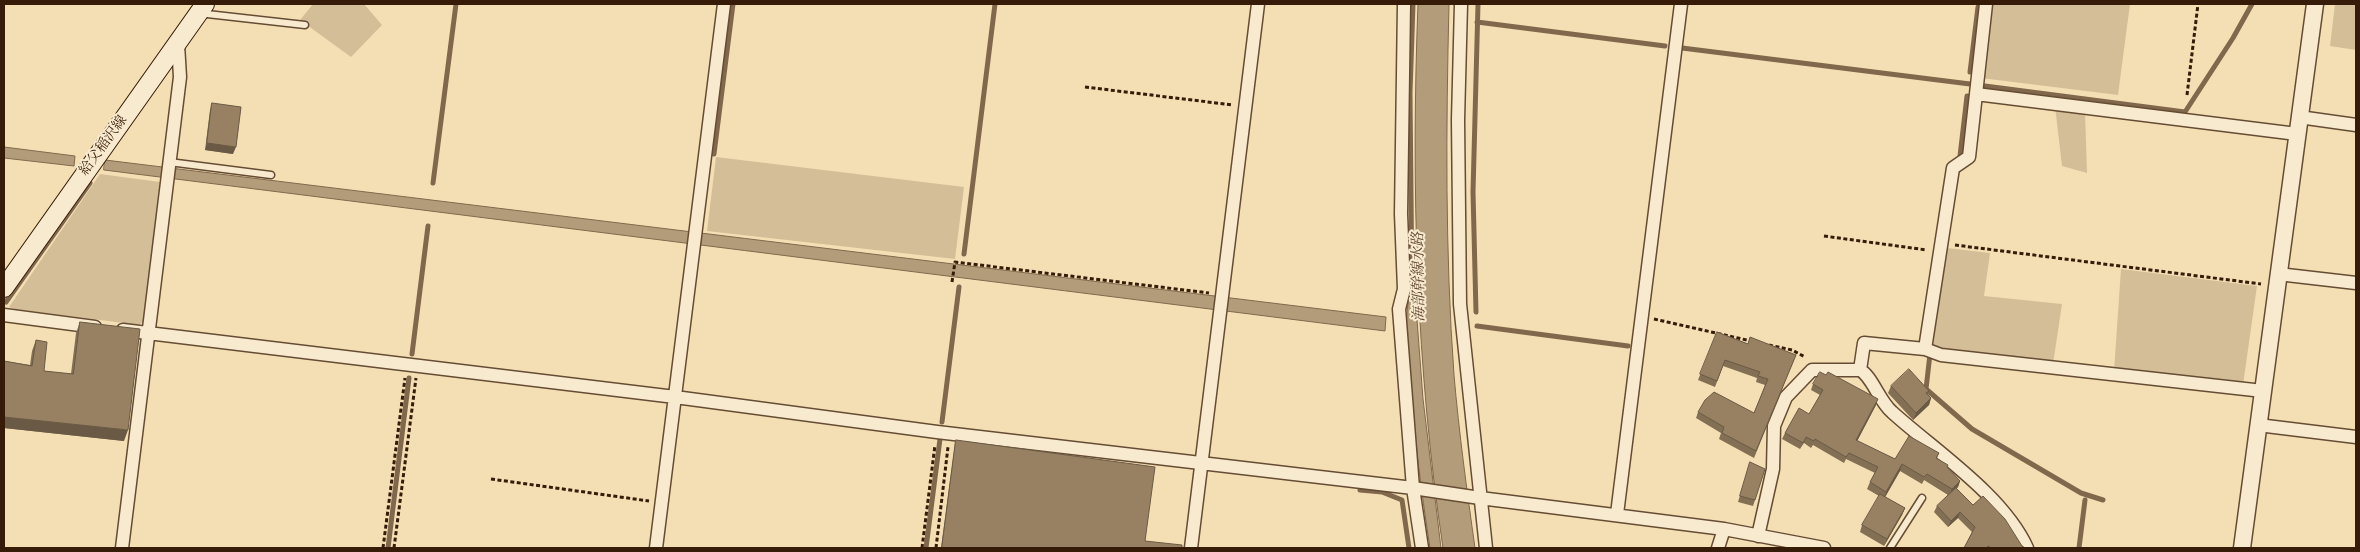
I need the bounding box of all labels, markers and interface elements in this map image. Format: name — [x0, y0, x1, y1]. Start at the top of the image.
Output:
street label: 給父稲沢線 — [77, 113, 131, 179]
water label: 海部幹線水路 — [1410, 232, 1430, 322]

